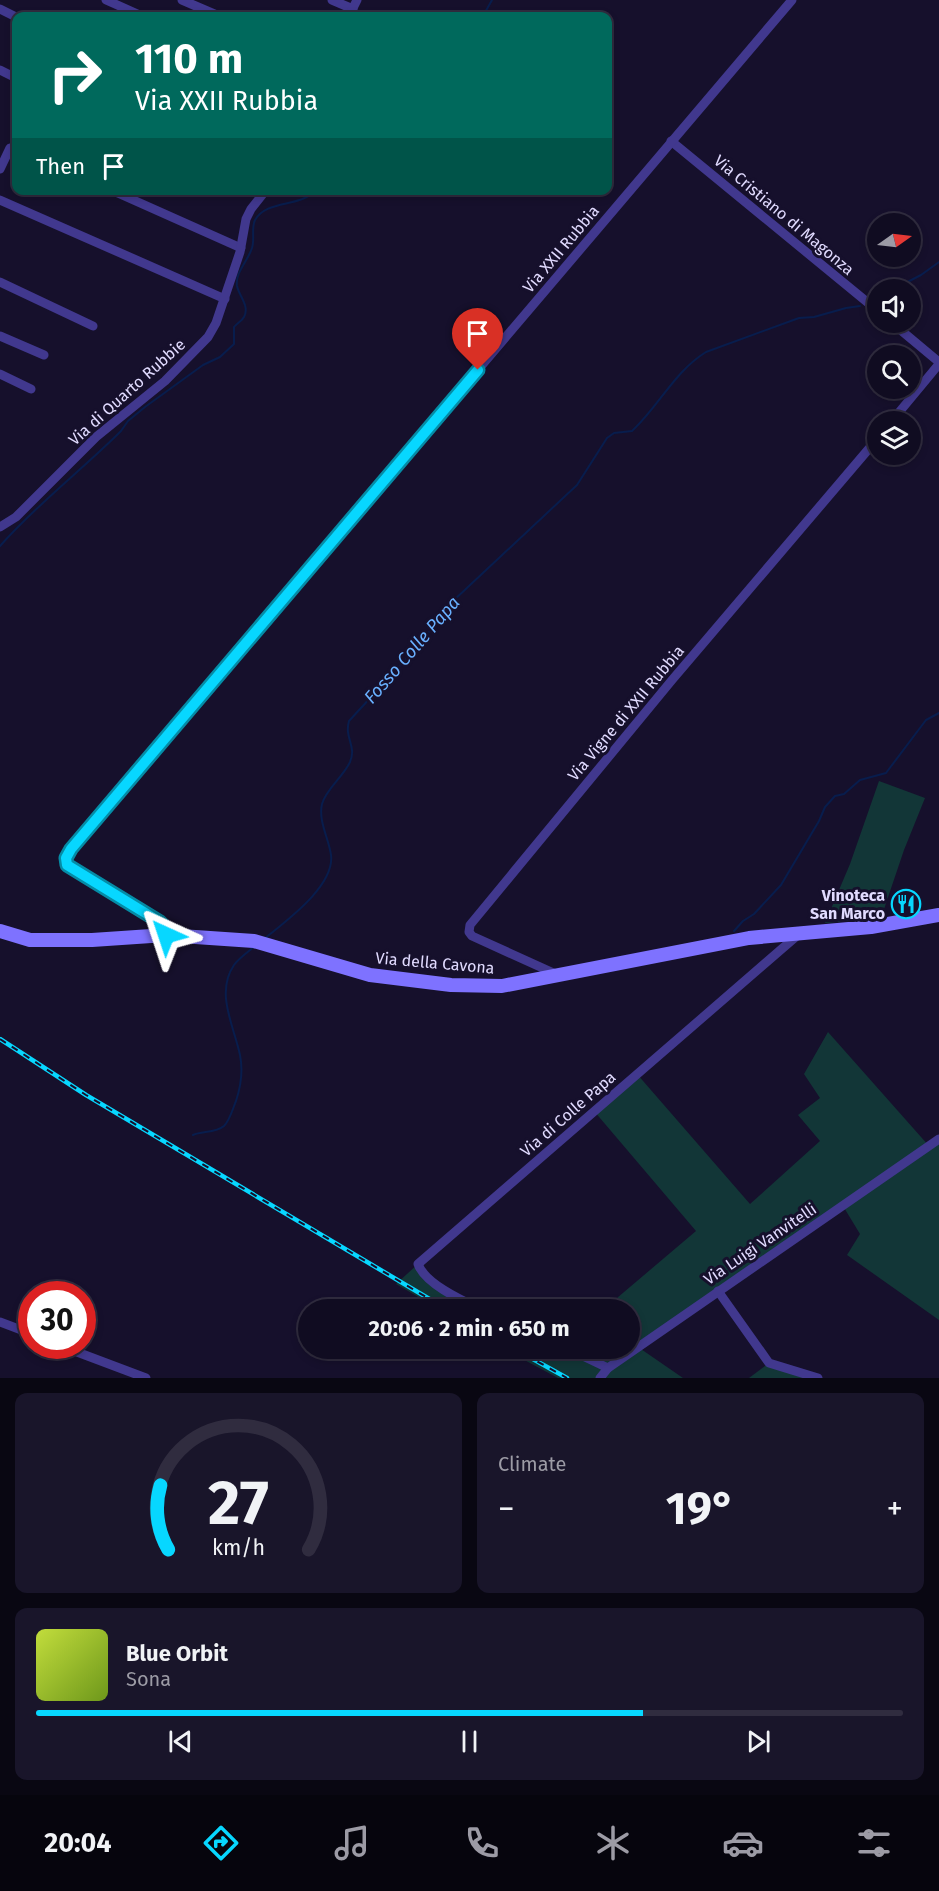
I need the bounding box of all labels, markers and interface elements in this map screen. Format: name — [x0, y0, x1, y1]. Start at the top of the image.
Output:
text: 110 m — [135, 34, 243, 84]
icon: right — [36, 36, 114, 114]
text: Via XXII Rubbia — [135, 85, 318, 117]
icon: arrive — [97, 150, 130, 183]
street label: Via Cristiano di Magonza — [710, 151, 858, 279]
text: Then — [36, 153, 85, 180]
street label: Via XXII Rubbia — [519, 201, 603, 297]
north arrow — [867, 213, 921, 267]
map controls — [867, 213, 921, 465]
button: sound — [867, 279, 921, 333]
pin — [452, 308, 503, 370]
icon: arrive — [461, 317, 494, 350]
street label: Via di Quarto Rubbie — [65, 335, 189, 449]
button: search — [867, 345, 921, 399]
button: layers — [867, 411, 921, 465]
water label: Fosso Colle Papa — [359, 592, 465, 708]
street label: Via Vigne di XXII Rubbia — [564, 641, 688, 785]
place label: Vinoteca San Marco — [810, 886, 885, 923]
restaurant icon: Vinoteca San Marco — [890, 888, 922, 920]
position arrow — [134, 903, 198, 967]
street label: Via della Cavona — [375, 948, 495, 978]
street label: Via di Colle Papa — [516, 1067, 620, 1161]
street label: Via Luigi Vanvitelli — [700, 1199, 820, 1289]
speed limit sign: 30 — [18, 1281, 96, 1359]
text: 20:06 · 2 min · 650 m — [368, 1315, 570, 1342]
text: Climate — [498, 1452, 566, 1476]
text: 27 — [208, 1466, 269, 1541]
text: 19° — [666, 1482, 735, 1536]
text: − — [498, 1489, 515, 1529]
text: + — [887, 1489, 903, 1529]
text: km/h — [212, 1535, 265, 1561]
text: Blue Orbit — [126, 1640, 228, 1667]
text: Sona — [126, 1667, 171, 1691]
icon: previous — [164, 1725, 197, 1758]
icon: pause — [453, 1725, 486, 1758]
icon: next — [742, 1725, 775, 1758]
icon: directions — [200, 1822, 242, 1864]
icon: music — [331, 1822, 373, 1864]
icon: phone — [461, 1822, 503, 1864]
icon: climate — [592, 1822, 634, 1864]
icon: car — [722, 1822, 764, 1864]
icon: filters — [853, 1822, 895, 1864]
text: 20:04 — [44, 1827, 112, 1859]

